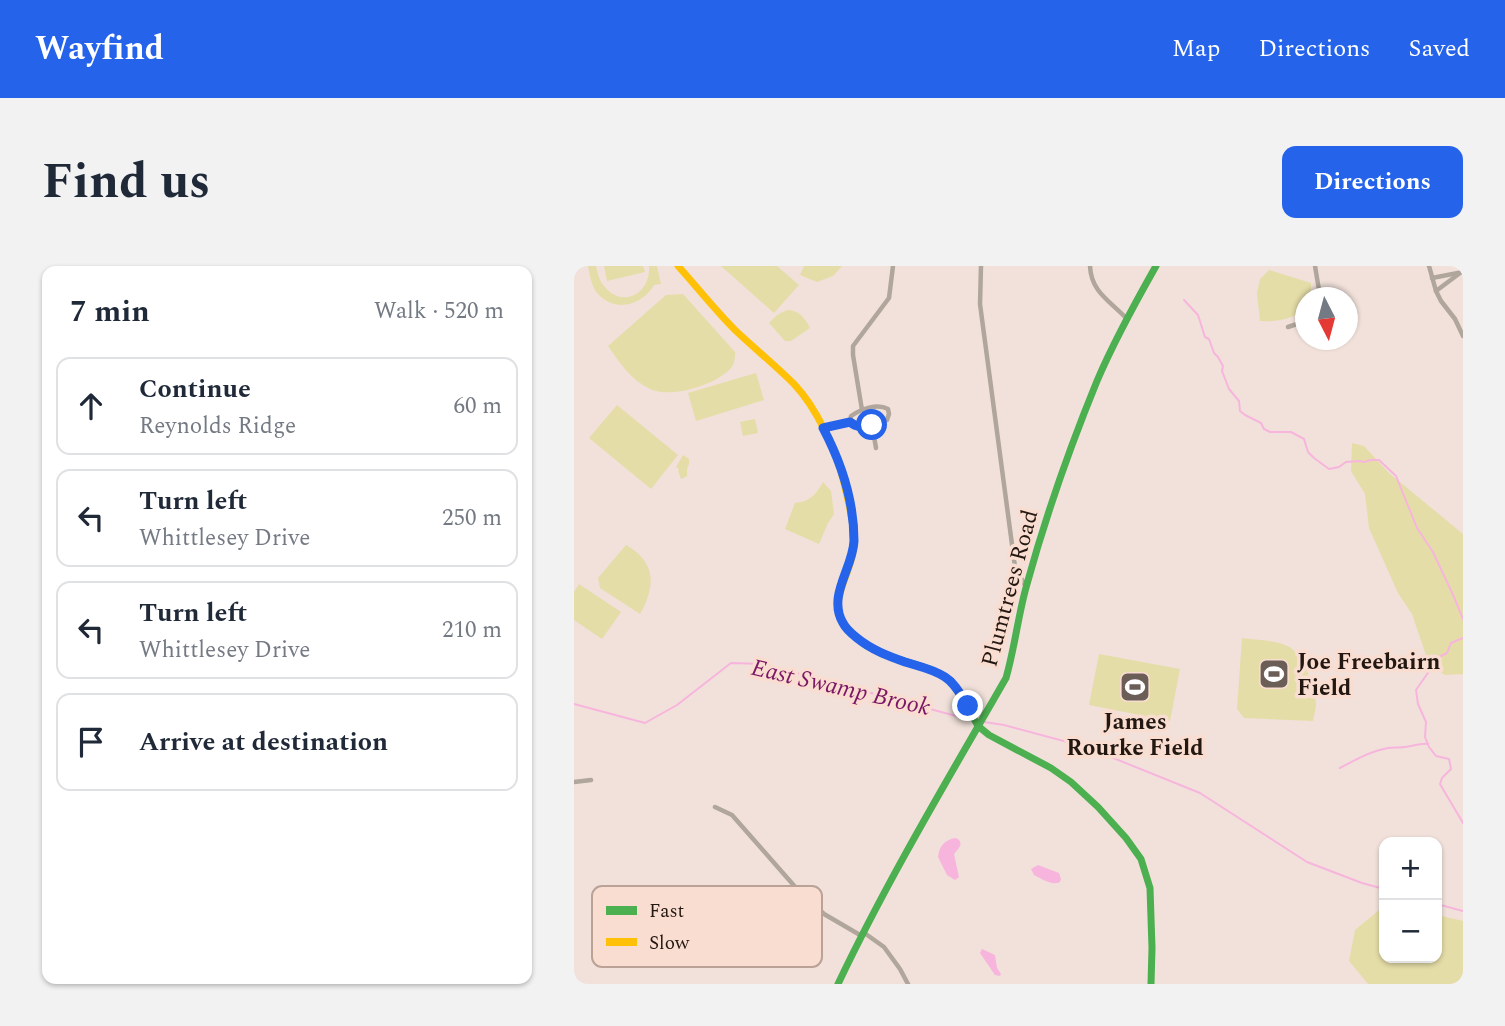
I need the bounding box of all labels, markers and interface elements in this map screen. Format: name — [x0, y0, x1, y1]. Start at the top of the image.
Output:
text: Wayfind — [35, 24, 164, 74]
text: Map — [1172, 31, 1220, 67]
text: Directions — [1258, 31, 1370, 67]
text: Saved — [1408, 31, 1470, 67]
text: Find us — [42, 145, 210, 220]
button: Directions — [1282, 146, 1463, 218]
north arrow — [1295, 287, 1358, 350]
text: 7 min — [70, 289, 150, 335]
text: Walk · 520 m — [374, 294, 504, 329]
text: Continue — [139, 369, 251, 409]
icon: ahead — [72, 387, 110, 425]
text: 60 m — [453, 389, 502, 424]
text: Reynolds Ridge — [139, 409, 296, 444]
route start — [856, 409, 887, 440]
text: Turn left — [139, 481, 247, 521]
icon: left — [72, 499, 110, 537]
text: 250 m — [442, 501, 502, 536]
street label: Plumtrees Road — [973, 506, 1048, 671]
text: Whittlesey Drive — [139, 521, 310, 556]
text: Turn left — [139, 593, 247, 633]
icon: left — [72, 611, 110, 649]
text: 210 m — [442, 613, 502, 648]
text: Whittlesey Drive — [139, 633, 310, 668]
place label: Joe Freebairn Field — [1297, 645, 1441, 706]
water label: East Swamp Brook — [748, 650, 934, 726]
sports icon: Joe Freebairn Field — [1257, 657, 1291, 691]
sports icon: James Rourke Field — [1118, 670, 1152, 704]
route end — [952, 690, 983, 721]
place label: James Rourke Field — [1066, 705, 1204, 766]
text: Arrive at destination — [139, 722, 388, 762]
icon: arrive — [72, 723, 110, 761]
map controls — [1379, 837, 1442, 963]
button: + — [1379, 837, 1442, 900]
legend — [592, 886, 822, 967]
text: Fast — [649, 897, 685, 926]
button: − — [1379, 900, 1442, 963]
text: Slow — [649, 929, 690, 958]

